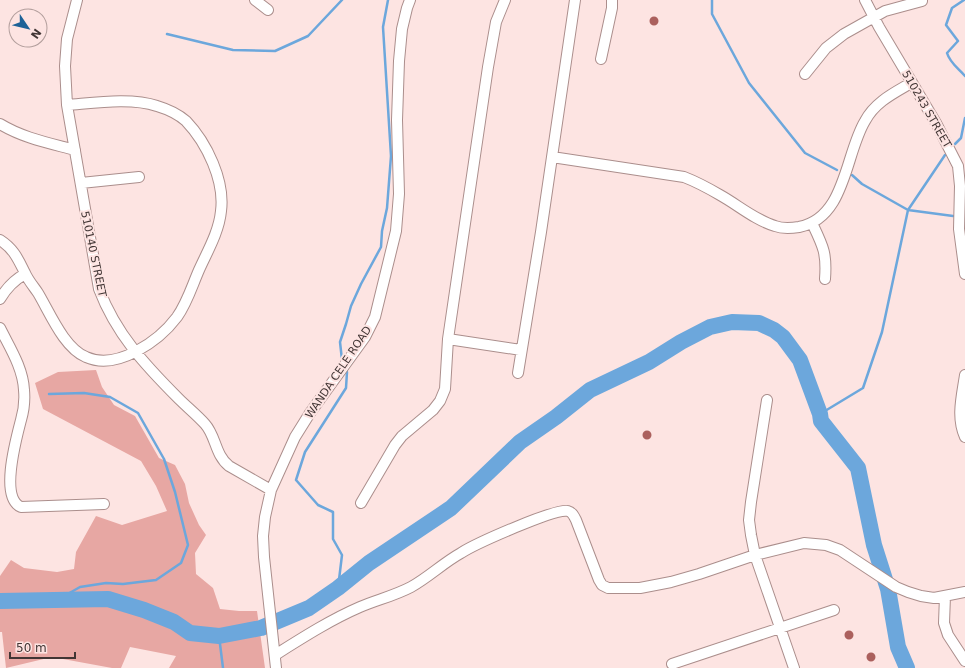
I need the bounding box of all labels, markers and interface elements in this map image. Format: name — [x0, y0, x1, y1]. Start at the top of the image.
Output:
north arrow — [8, 8, 48, 48]
text: N — [28, 26, 44, 41]
street label: 510243 STREET — [899, 68, 954, 151]
street label: 510140 STREET — [78, 210, 109, 299]
street label: WANDA CELE ROAD — [303, 324, 374, 421]
scale bar — [10, 634, 75, 660]
text: 50 m — [16, 641, 47, 655]

